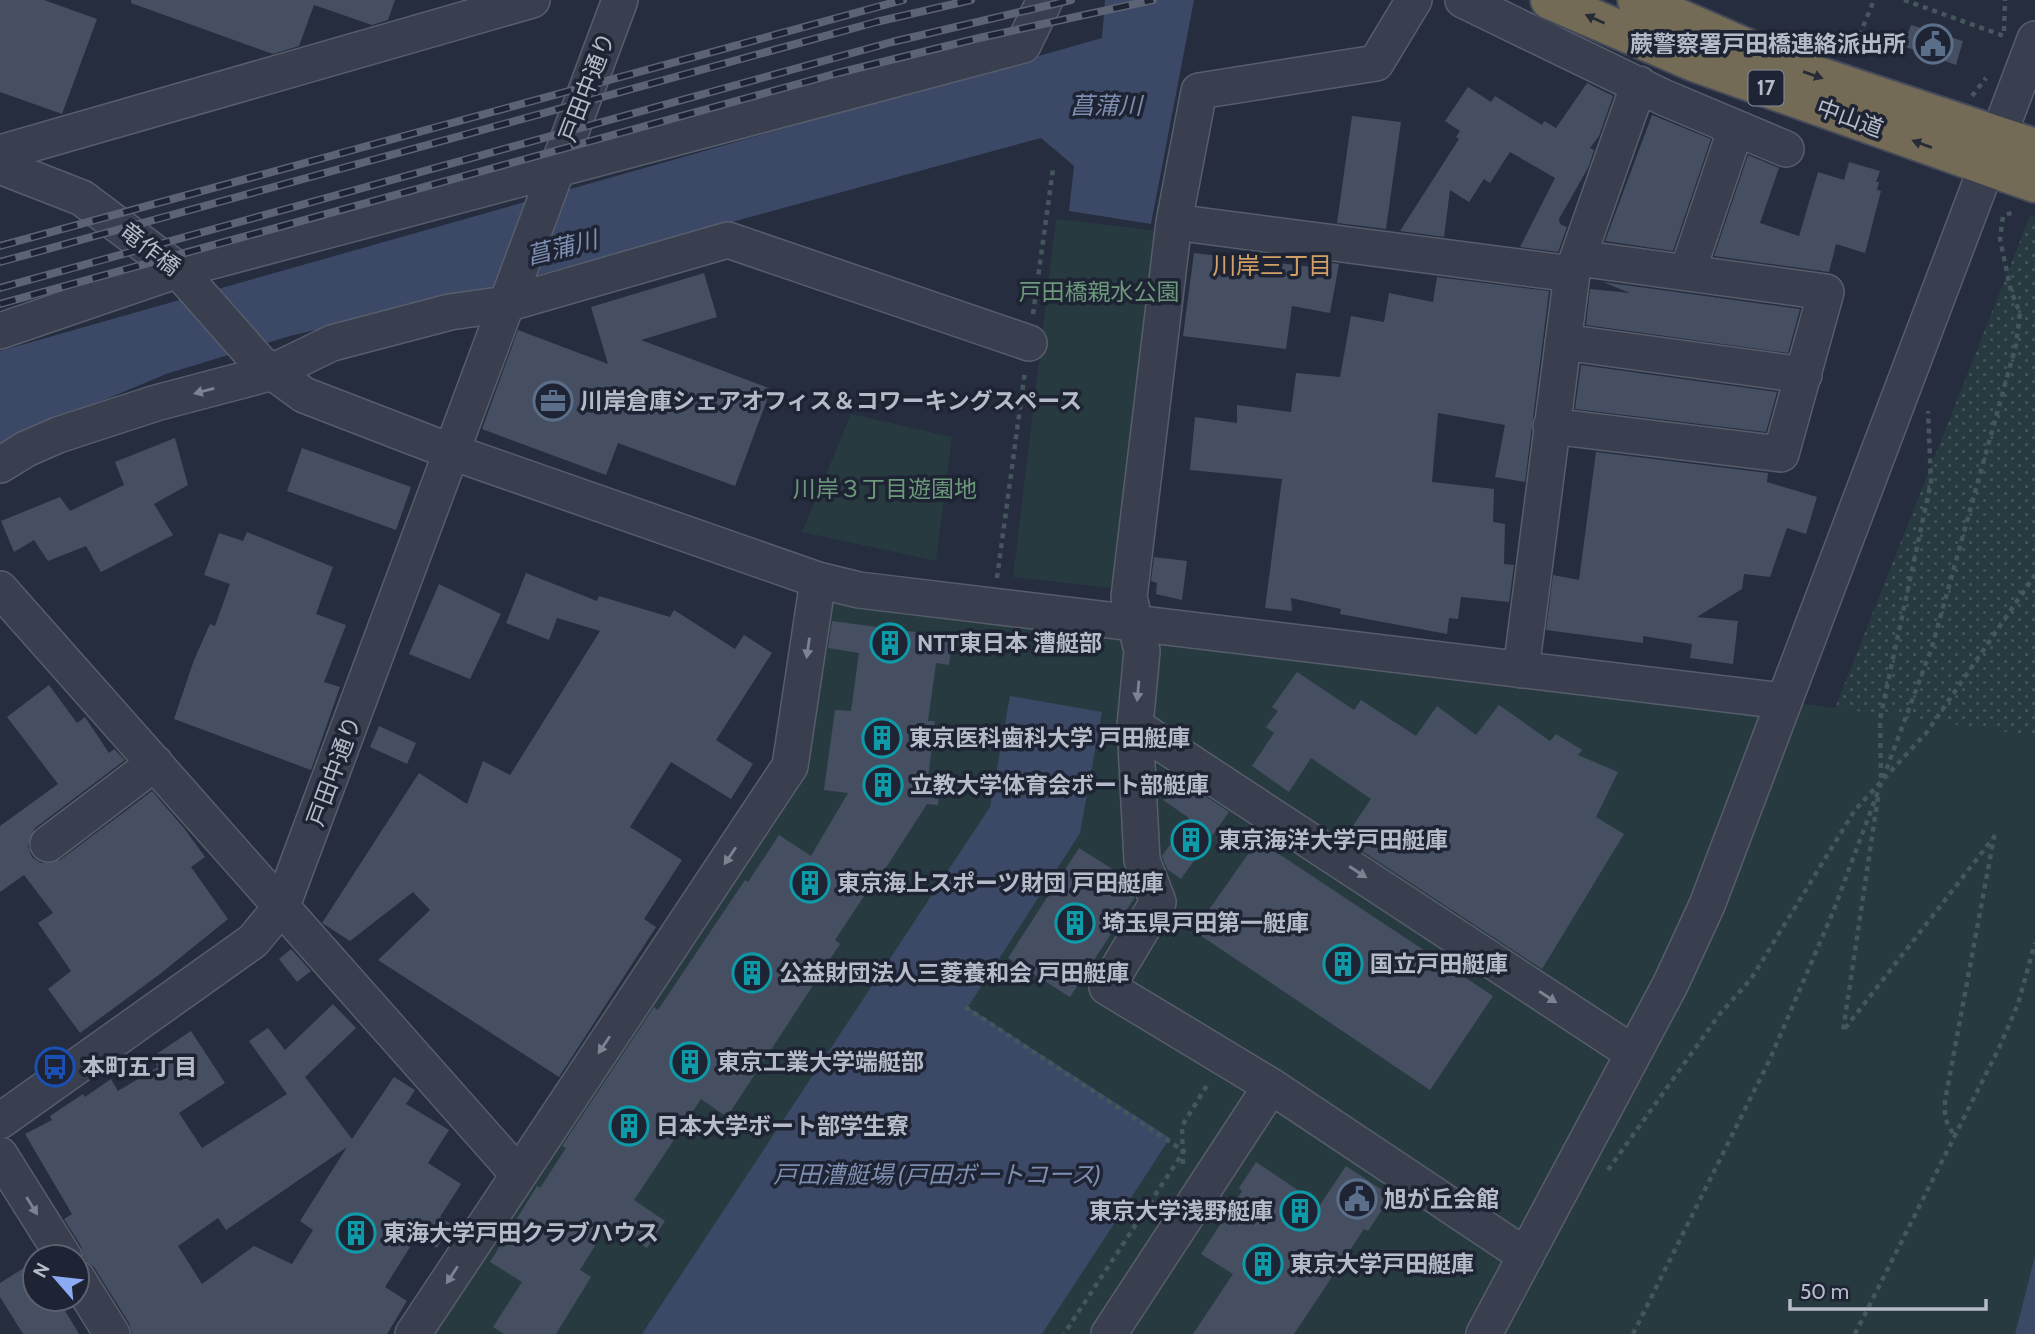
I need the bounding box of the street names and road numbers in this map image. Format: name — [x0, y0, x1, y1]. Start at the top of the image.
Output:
street label: 戸田中通り — [553, 28, 621, 146]
road number: 17 — [1748, 70, 1784, 106]
street label: 中山道 — [1813, 93, 1887, 143]
street label: 竜作橋 — [114, 217, 186, 281]
street label: 戸田中通り — [301, 712, 367, 830]

